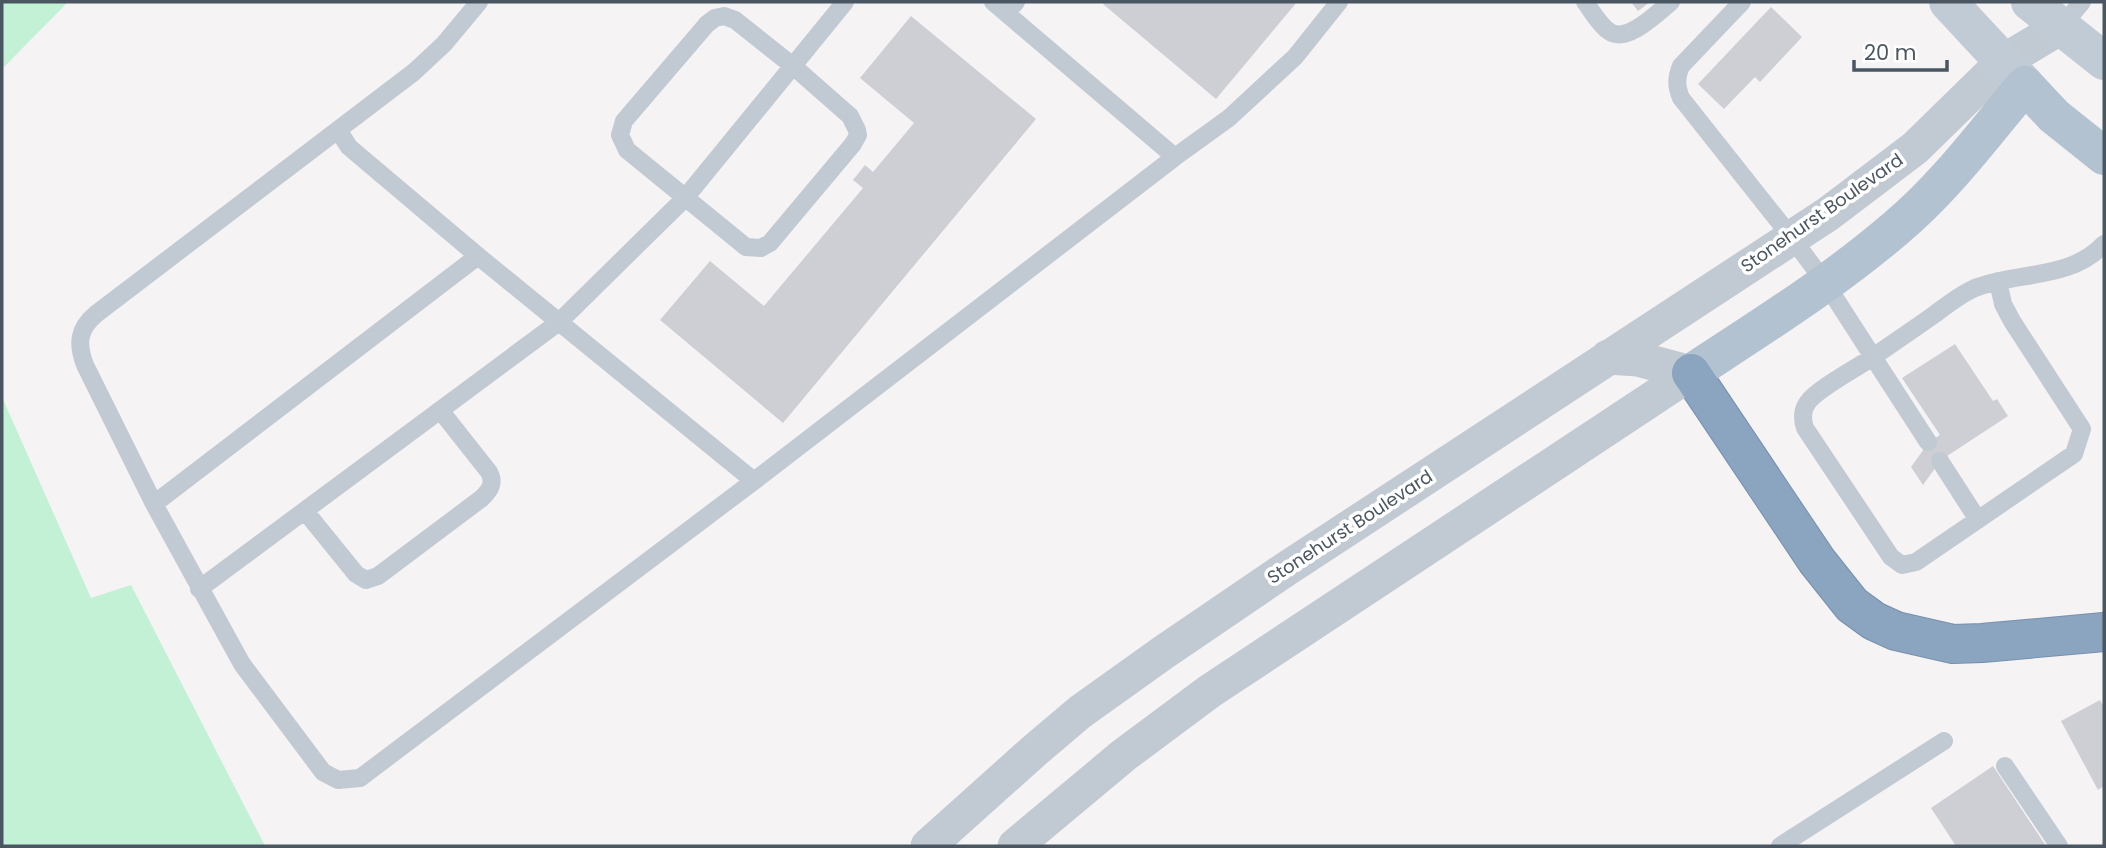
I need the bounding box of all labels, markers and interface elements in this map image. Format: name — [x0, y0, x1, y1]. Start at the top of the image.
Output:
scale bar — [1854, 28, 1947, 72]
text: 20 m — [1864, 38, 1917, 67]
street label: Stonehurst Boulevard — [1736, 147, 1908, 278]
street label: Stonehurst Boulevard — [1262, 464, 1437, 590]

